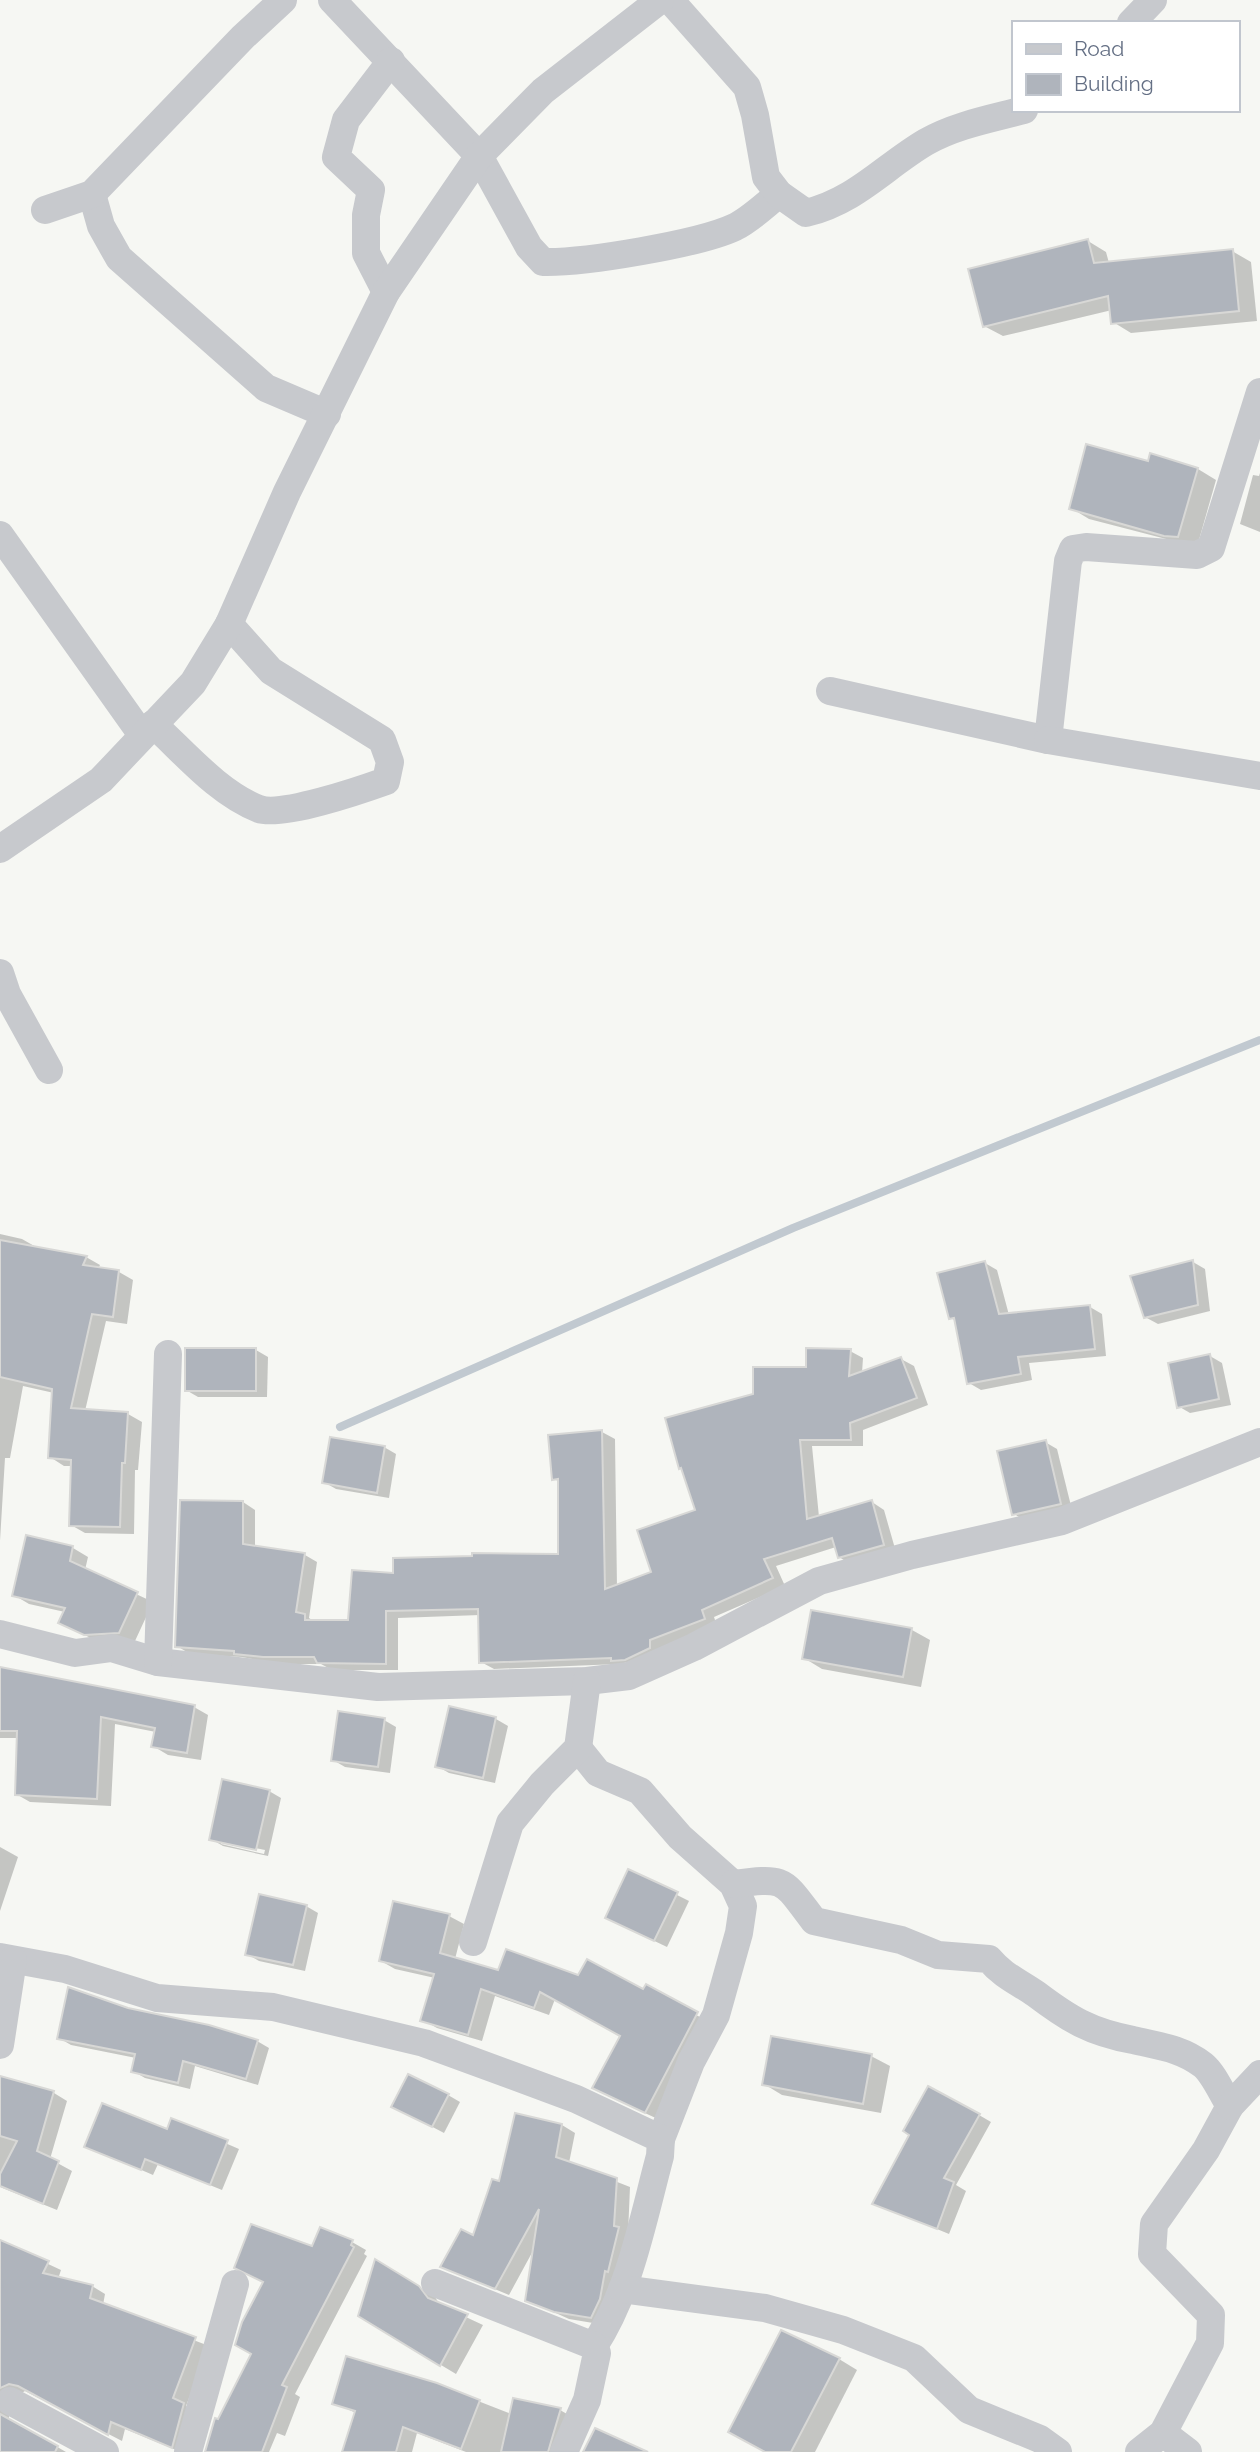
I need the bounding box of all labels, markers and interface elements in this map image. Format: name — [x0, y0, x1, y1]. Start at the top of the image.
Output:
legend — [1012, 21, 1239, 112]
text: Road — [1074, 36, 1124, 61]
text: Building — [1074, 71, 1154, 96]

